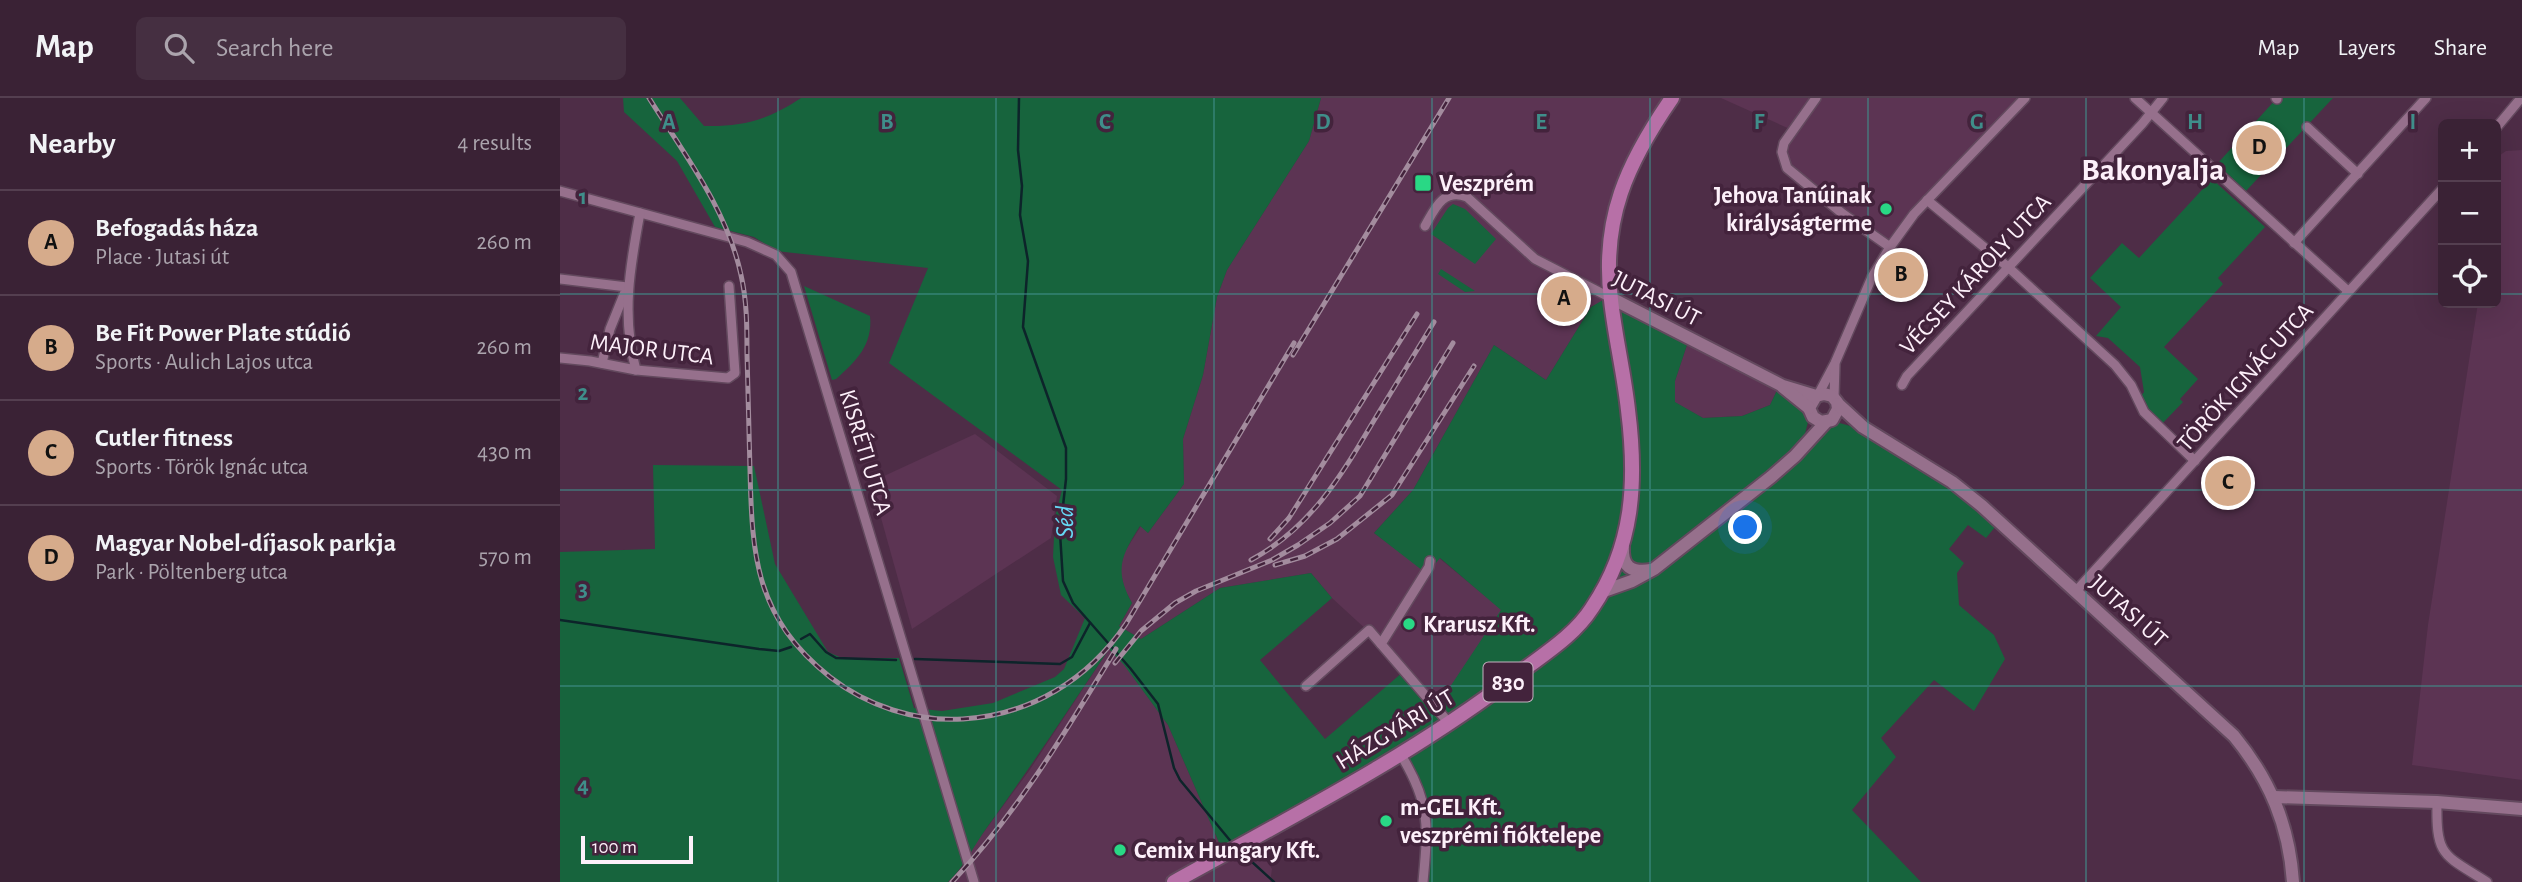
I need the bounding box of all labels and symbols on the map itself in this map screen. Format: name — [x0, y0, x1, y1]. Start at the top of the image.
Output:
text: A — [662, 111, 676, 134]
text: B — [880, 111, 894, 134]
text: C — [1099, 111, 1111, 134]
text: D — [1315, 111, 1331, 134]
text: E — [1535, 111, 1547, 134]
text: F — [1754, 111, 1765, 134]
text: G — [1970, 111, 1984, 134]
text: H — [2187, 111, 2203, 134]
text: I — [2410, 111, 2416, 134]
pin: D — [2236, 122, 2282, 174]
district label: Bakonyalja — [2081, 154, 2225, 186]
place label: Veszprém — [1439, 172, 1534, 196]
marker: Veszprém — [1413, 173, 1433, 193]
place label: Jehova Tanúinak királyságterme — [1714, 184, 1872, 236]
text: 1 — [579, 186, 587, 209]
street label: VÉCSEY KÁROLY UTCA — [1894, 188, 2056, 360]
marker: Jehova Tanúinak királyságterme — [1878, 201, 1894, 217]
pin: B — [1878, 249, 1924, 301]
street label: JUTASI ÚT — [1609, 265, 1706, 331]
pin: A — [1541, 273, 1587, 325]
street label: TÖRÖK IGNÁC UTCA — [2172, 297, 2318, 456]
street label: MAJOR UTCA — [589, 330, 715, 370]
text: 2 — [578, 382, 589, 405]
street label: KISRÉTI UTCA — [835, 386, 897, 518]
pin: C — [2205, 457, 2251, 509]
water label: Séd — [1052, 505, 1078, 538]
your location — [1728, 510, 1762, 544]
street label: JUTASI ÚT — [2085, 569, 2173, 653]
text: 3 — [578, 578, 588, 601]
place label: Krarusz Kft. — [1423, 613, 1535, 637]
marker: Krarusz Kft. — [1401, 616, 1417, 632]
road number: 830 — [1483, 662, 1532, 702]
street label: HÁZGYÁRI ÚT — [1331, 683, 1459, 774]
text: 4 — [577, 774, 589, 797]
place label: m-GEL Kft. veszprémi fióktelepe — [1400, 796, 1601, 848]
marker: m-GEL Kft. veszprémi fióktelepe — [1378, 813, 1394, 829]
scale bar — [581, 833, 693, 865]
place label: Cemix Hungary Kft. — [1134, 839, 1320, 863]
marker: Cemix Hungary Kft. — [1112, 842, 1128, 858]

